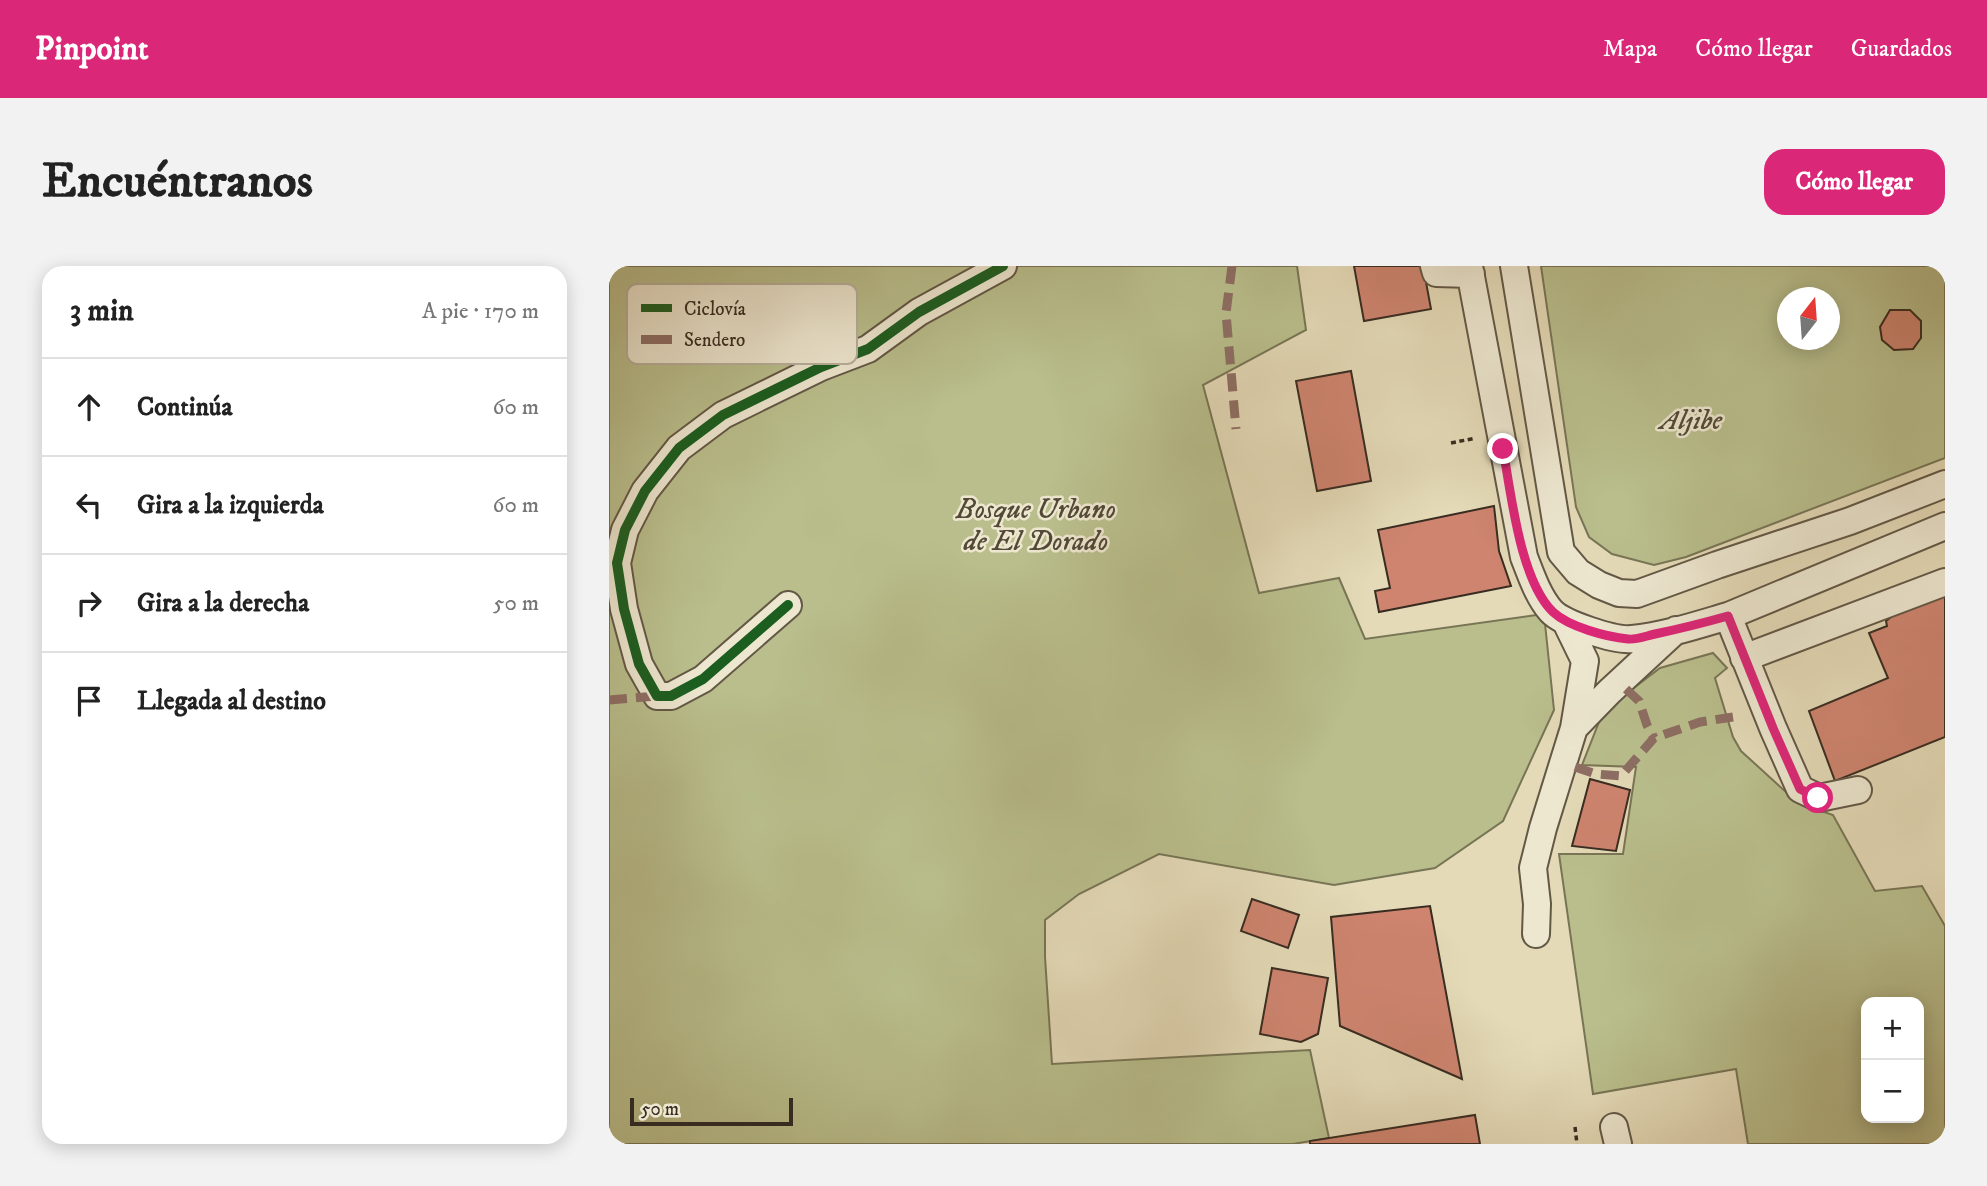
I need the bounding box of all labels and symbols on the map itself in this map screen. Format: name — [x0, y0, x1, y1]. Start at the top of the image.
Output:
legend — [627, 284, 857, 364]
north arrow — [1777, 287, 1840, 350]
text: Ciclovía — [684, 298, 746, 321]
text: Sendero — [684, 329, 745, 352]
park label: Aljibe — [1657, 403, 1723, 438]
route end — [1487, 433, 1518, 464]
park label: Bosque Urbano de El Dorado — [955, 492, 1116, 559]
route start — [1802, 782, 1833, 813]
scale bar — [630, 1095, 793, 1127]

